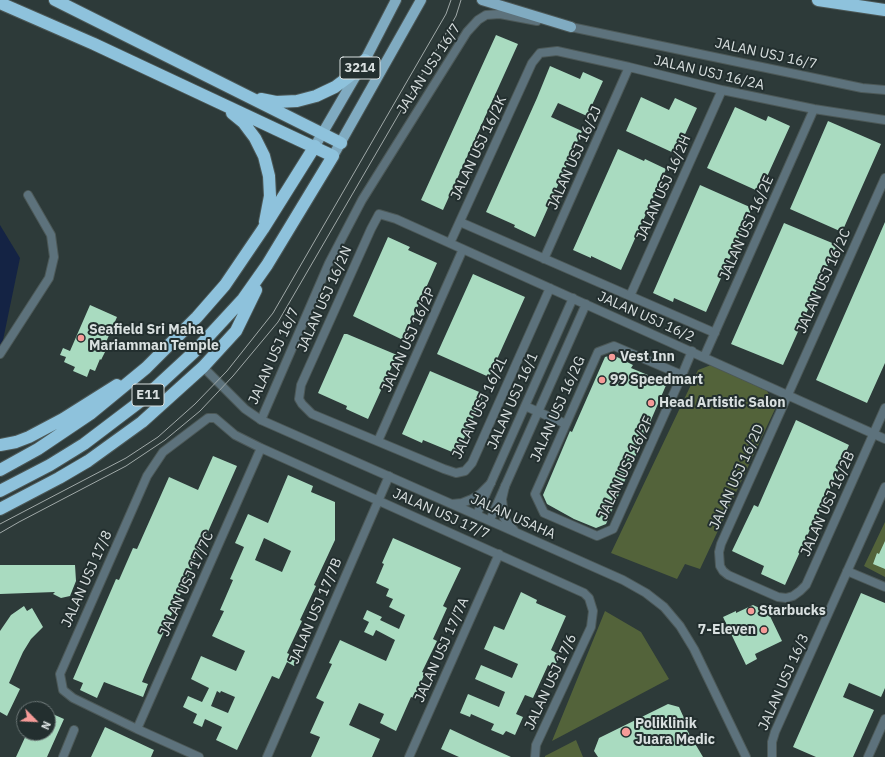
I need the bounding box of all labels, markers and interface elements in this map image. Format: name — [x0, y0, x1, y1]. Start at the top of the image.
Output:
street label: JALAN USJ 16/7 — [394, 21, 464, 117]
street label: JALAN USJ 16/7 — [713, 35, 819, 73]
street label: JALAN USJ 16/2A — [652, 52, 766, 94]
road number: 3214 — [340, 57, 380, 79]
street label: JALAN USJ 16/2K — [448, 93, 510, 203]
street label: JALAN USJ 16/2J — [545, 104, 605, 212]
street label: JALAN USJ 16/2H — [633, 133, 695, 243]
street label: JALAN USJ 16/2E — [716, 173, 778, 283]
street label: JALAN USJ 16/2C — [793, 226, 855, 336]
street label: JALAN USJ 16/2N — [294, 244, 356, 354]
street label: JALAN USJ 16/2P — [378, 285, 440, 395]
street label: JALAN USJ 16/2 — [595, 288, 697, 346]
street label: JALAN USJ 16/7 — [245, 305, 303, 407]
place label: Seafield Sri Maha Mariamman Temple — [89, 322, 219, 354]
marker: Seafield Sri Maha Mariamman Temple — [76, 333, 86, 343]
place label: Vest Inn — [620, 349, 675, 365]
street label: JALAN USJ 16/1 — [484, 350, 542, 452]
marker: Vest Inn — [607, 352, 617, 362]
street label: JALAN USJ 16/2L — [449, 354, 511, 462]
street label: JALAN USJ 16/2G — [527, 354, 589, 464]
place label: 99 Speedmart — [610, 372, 703, 388]
marker: 99 Speedmart — [597, 375, 607, 385]
road number: E11 — [132, 384, 164, 406]
place label: Head Artistic Salon — [659, 395, 785, 411]
marker: Head Artistic Salon — [646, 398, 656, 408]
street label: JALAN USJ 16/2F — [595, 414, 657, 522]
street label: JALAN USJ 16/2D — [706, 422, 768, 532]
street label: JALAN USJ 16/2B — [797, 449, 859, 559]
street label: JALAN USJ 17/7 — [390, 485, 492, 543]
street label: JALAN USAHA — [468, 491, 558, 543]
street label: JALAN USJ 17/8 — [58, 528, 116, 630]
street label: JALAN USJ 17/7C — [156, 529, 218, 639]
street label: JALAN USJ 17/7B — [286, 556, 346, 666]
street label: JALAN USJ 17/7A — [411, 595, 473, 705]
place label: Starbucks — [759, 603, 826, 619]
marker: Starbucks — [746, 606, 756, 616]
place label: 7-Eleven — [698, 622, 756, 638]
marker: 7-Eleven — [759, 625, 769, 635]
street label: JALAN USJ 17/6 — [521, 631, 581, 733]
street label: JALAN USJ 16/3 — [755, 631, 813, 733]
north arrow — [16, 701, 56, 741]
place label: Poliklinik Juara Medic — [635, 716, 715, 748]
text: N — [38, 719, 54, 732]
marker: Poliklinik Juara Medic — [620, 726, 632, 738]

